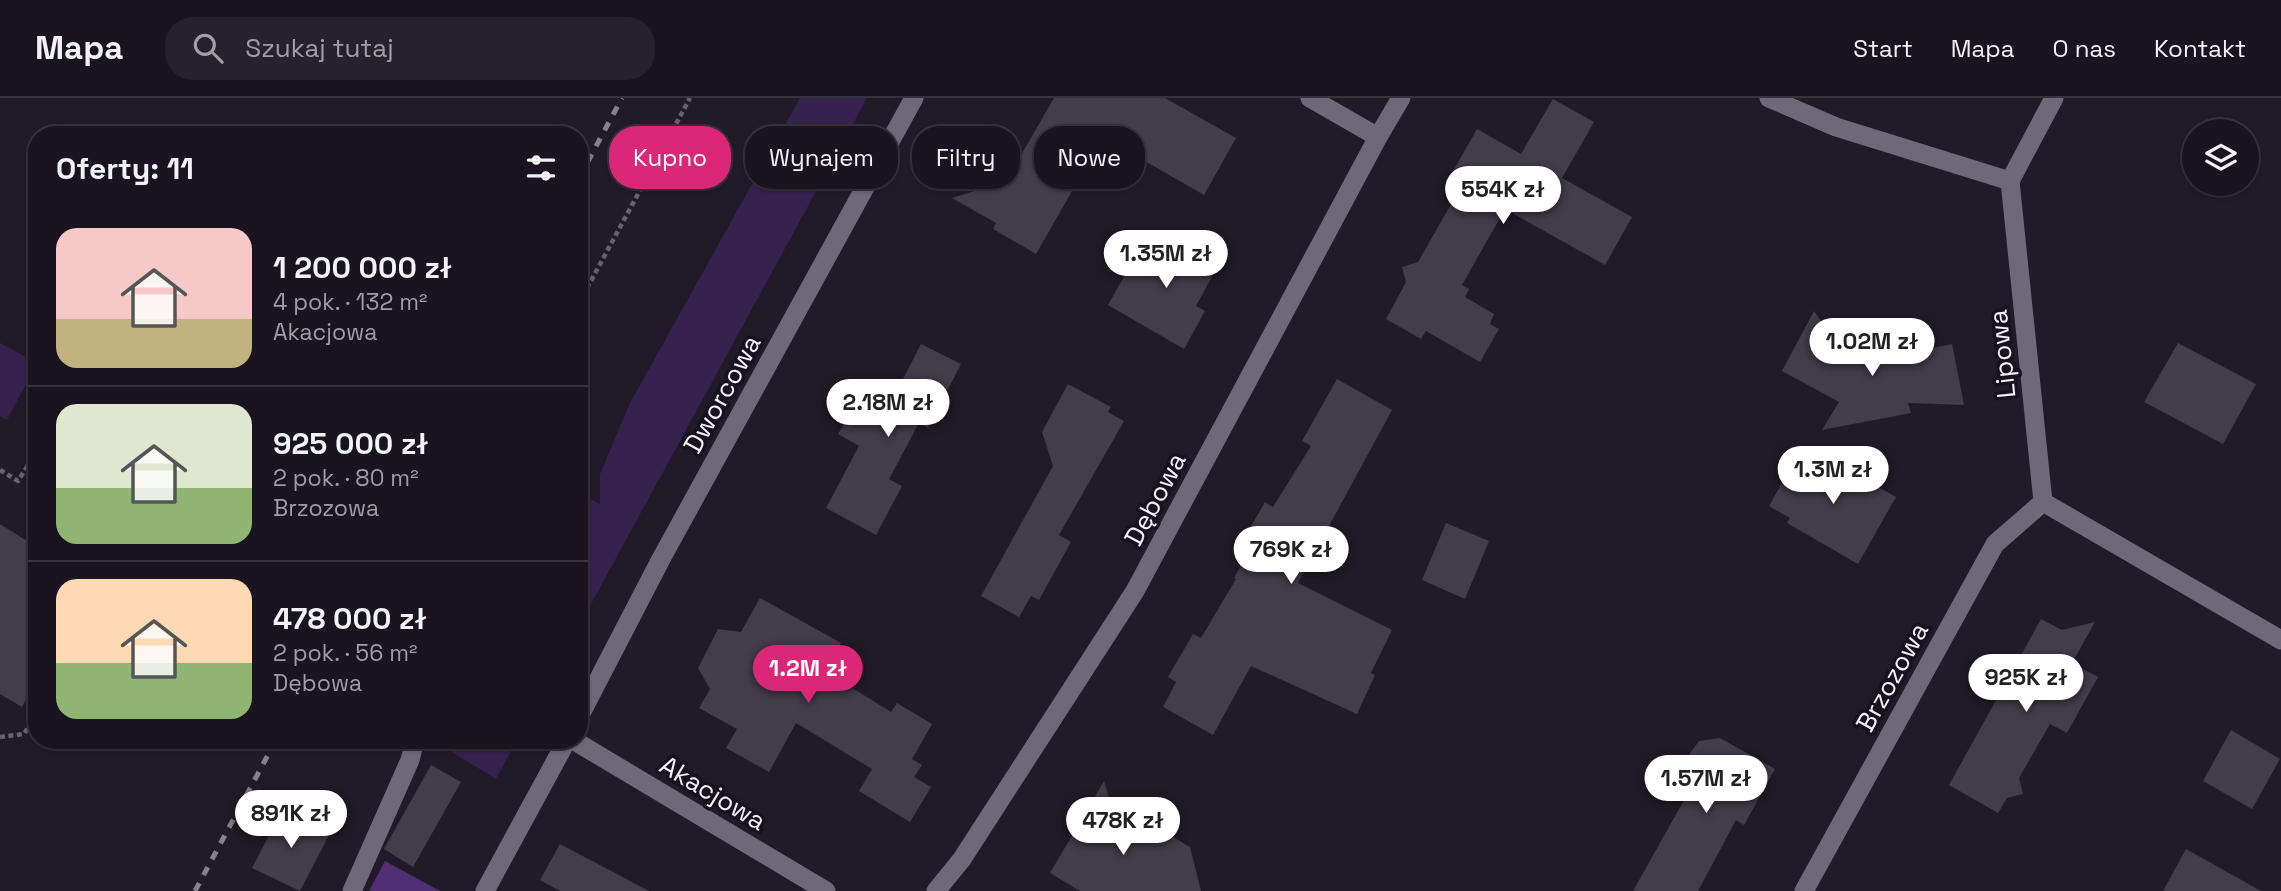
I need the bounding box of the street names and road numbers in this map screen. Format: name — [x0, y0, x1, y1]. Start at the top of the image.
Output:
street label: Lipowa — [1980, 308, 2024, 400]
street label: Dworcowa — [676, 329, 768, 459]
street label: Dębowa — [1116, 447, 1194, 551]
street label: Brzozowa — [1848, 616, 1936, 738]
street label: Akacjowa — [654, 748, 772, 838]

